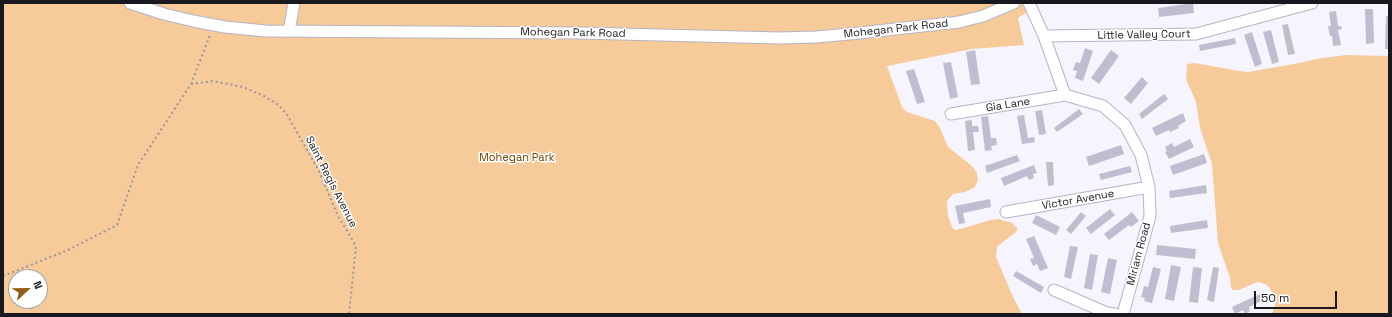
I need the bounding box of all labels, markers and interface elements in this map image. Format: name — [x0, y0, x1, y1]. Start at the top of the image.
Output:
street label: Mohegan Park Road — [843, 17, 949, 41]
street label: Mohegan Park Road — [520, 25, 626, 41]
street label: Little Valley Court — [1097, 28, 1191, 42]
street label: Gia Lane — [985, 95, 1031, 115]
street label: Saint Regis Avenue — [302, 134, 360, 230]
park label: Mohegan Park — [479, 151, 555, 165]
street label: Victor Avenue — [1041, 187, 1115, 213]
street label: Miriam Road — [1124, 221, 1154, 287]
north arrow — [8, 269, 48, 309]
text: N — [30, 279, 46, 291]
scale bar — [1256, 283, 1339, 309]
text: 50 m — [1261, 290, 1289, 306]

